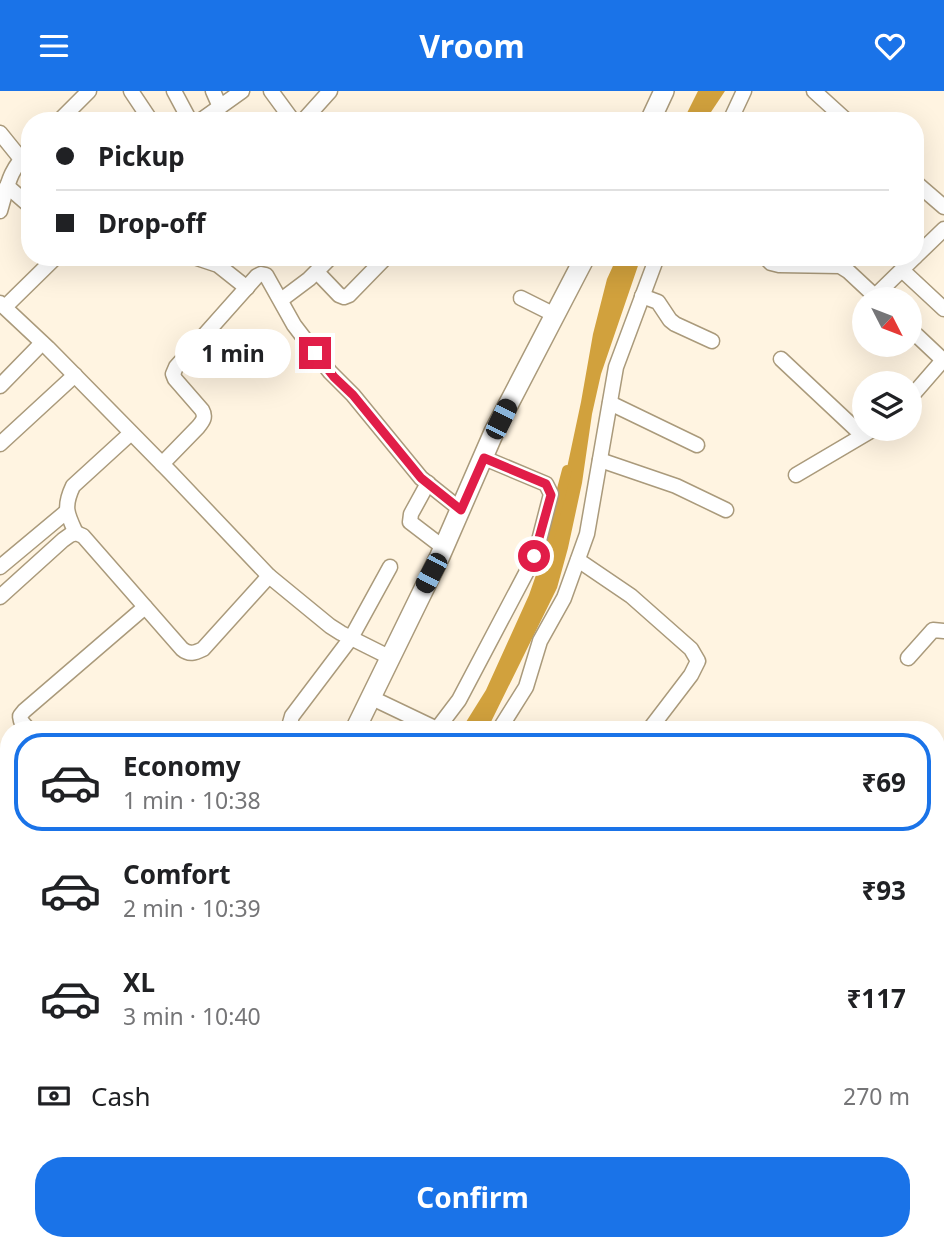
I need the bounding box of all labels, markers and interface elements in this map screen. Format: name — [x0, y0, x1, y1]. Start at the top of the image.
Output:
text: Vroom — [419, 24, 525, 67]
icon: menu — [35, 27, 73, 65]
icon: heart — [871, 27, 909, 65]
text: Pickup — [98, 138, 185, 174]
text: Drop-off — [98, 205, 205, 241]
north arrow — [852, 287, 922, 357]
map controls — [852, 287, 922, 441]
callout: 1 min — [175, 329, 290, 377]
text: 1 min — [201, 337, 265, 369]
route end — [299, 337, 331, 369]
button: layers — [852, 371, 922, 441]
car — [483, 396, 520, 442]
route start — [518, 540, 550, 572]
car — [412, 550, 451, 596]
text: Economy — [123, 748, 241, 784]
icon: car — [39, 751, 102, 814]
text: ₹69 — [861, 764, 906, 800]
text: 1 min · 10:38 — [123, 784, 261, 816]
text: Comfort — [123, 856, 231, 892]
icon: car — [39, 859, 102, 922]
text: ₹93 — [861, 872, 906, 908]
text: 2 min · 10:39 — [123, 892, 261, 924]
text: XL — [123, 964, 155, 1000]
icon: car — [39, 967, 102, 1030]
text: ₹117 — [847, 980, 906, 1016]
text: 3 min · 10:40 — [123, 1000, 261, 1032]
icon: cash — [35, 1077, 73, 1115]
text: Cash — [91, 1078, 151, 1114]
text: 270 m — [843, 1080, 910, 1112]
button: Confirm — [35, 1157, 910, 1237]

